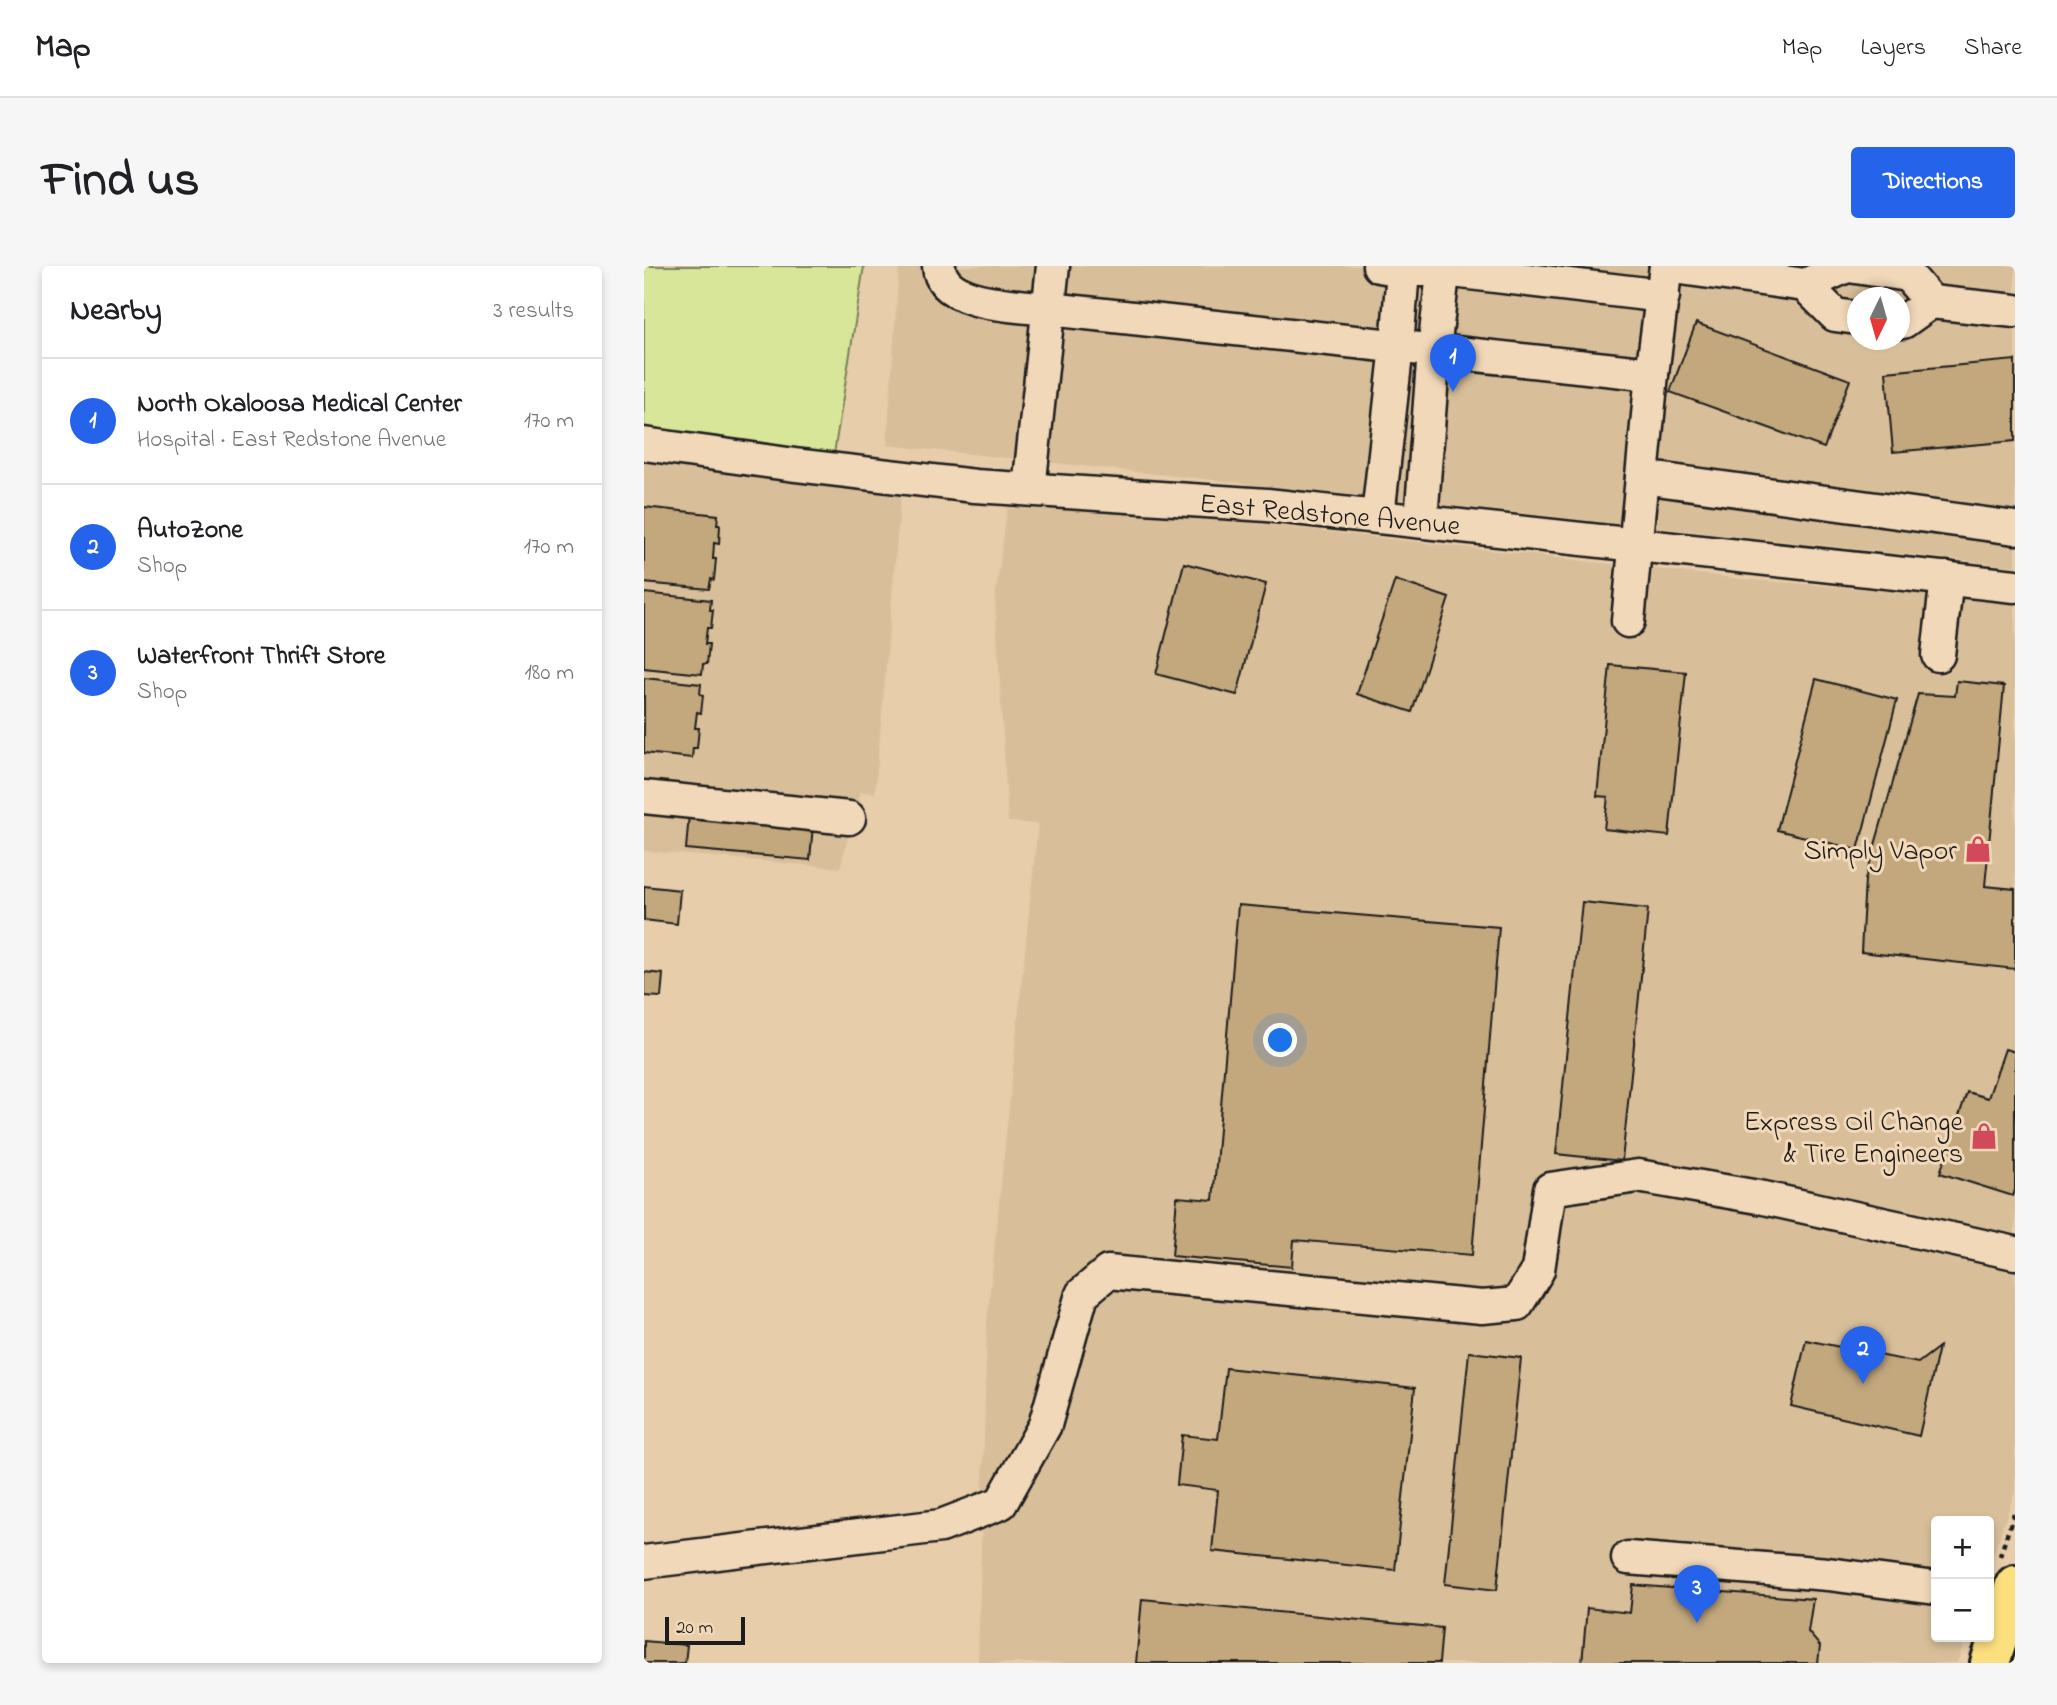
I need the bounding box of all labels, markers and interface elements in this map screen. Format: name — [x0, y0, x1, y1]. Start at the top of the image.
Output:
text: Map — [35, 24, 91, 72]
text: Map — [1782, 31, 1822, 66]
text: Layers — [1860, 31, 1926, 66]
text: Share — [1964, 31, 2022, 66]
text: Find us — [42, 146, 199, 218]
button: Directions — [1851, 147, 2015, 218]
north arrow — [1847, 287, 1910, 350]
text: Nearby — [70, 290, 162, 334]
text: 3 results — [493, 295, 574, 328]
pin: 1 — [1430, 334, 1476, 392]
text: North Okaloosa Medical Center — [137, 386, 462, 424]
text: 1 — [89, 405, 97, 438]
text: 170 m — [524, 405, 574, 438]
text: Hospital · East Redstone Avenue — [137, 424, 446, 457]
street label: East Redstone Avenue — [1198, 485, 1462, 548]
text: AutoZone — [137, 512, 243, 550]
text: 2 — [87, 531, 99, 564]
text: 170 m — [524, 531, 574, 564]
text: Shop — [137, 550, 187, 583]
text: Waterfront Thrift Store — [137, 638, 385, 676]
text: 3 — [88, 657, 98, 690]
text: 180 m — [525, 657, 574, 690]
text: Shop — [137, 676, 187, 709]
place label: Simply Vapor — [1804, 832, 1957, 873]
shop icon: Simply Vapor — [1963, 834, 1993, 864]
your location — [1263, 1023, 1297, 1057]
place label: Express Oil Change & Tire Engineers — [1744, 1103, 1963, 1176]
shop icon: Express Oil Change & Tire Engineers — [1969, 1121, 1999, 1151]
pin: 2 — [1840, 1326, 1886, 1384]
map controls — [1931, 1516, 1994, 1642]
button: + — [1931, 1516, 1994, 1579]
pin: 3 — [1674, 1565, 1720, 1623]
button: − — [1931, 1579, 1994, 1642]
scale bar — [665, 1614, 746, 1646]
text: 20 m — [676, 1615, 713, 1642]

